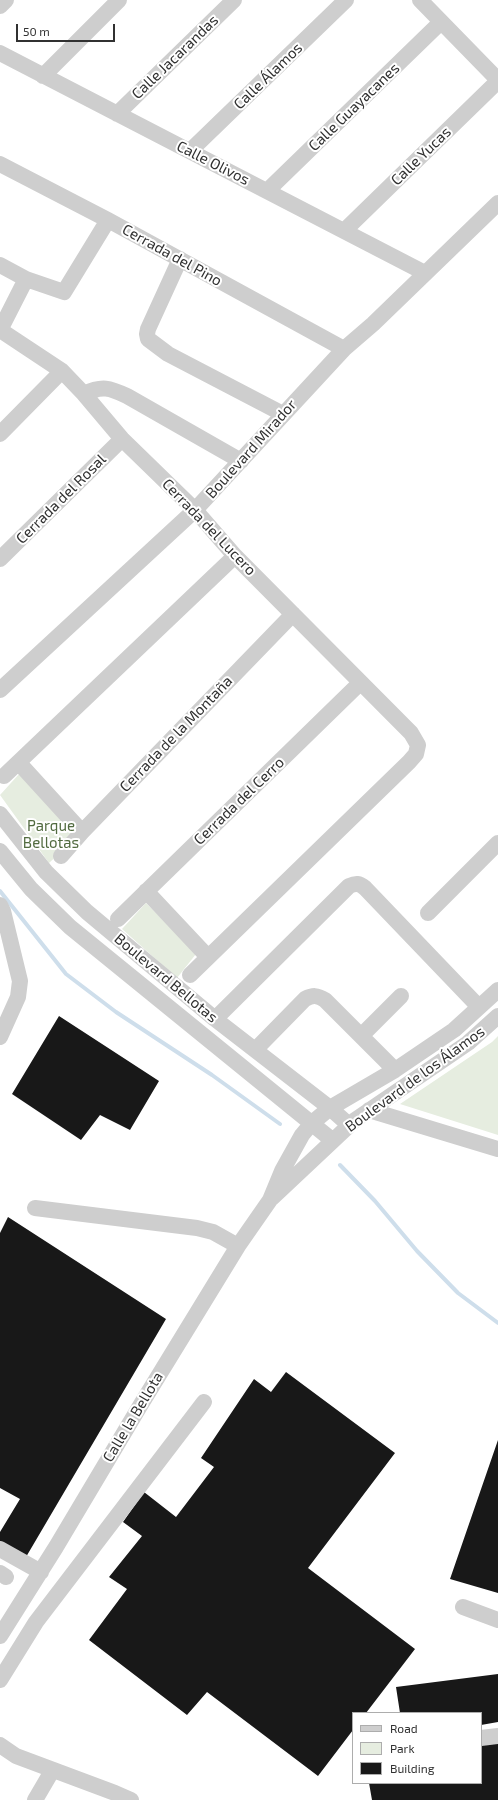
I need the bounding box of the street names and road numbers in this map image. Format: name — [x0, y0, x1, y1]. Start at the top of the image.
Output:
street label: Calle Jacarandas — [128, 11, 222, 103]
street label: Calle Álamos — [230, 39, 306, 113]
street label: Calle Guayacanes — [305, 59, 403, 155]
street label: Calle Yucas — [387, 123, 455, 189]
street label: Calle Olivos — [174, 137, 252, 189]
street label: Cerrada del Pino — [119, 220, 225, 290]
street label: Boulevard Mirador — [202, 396, 300, 502]
street label: Cerrada del Rosal — [12, 450, 110, 548]
street label: Cerrada del Lucero — [158, 475, 260, 579]
street label: Cerrada de la Montaña — [116, 672, 236, 796]
street label: Cerrada del Cerro — [190, 753, 288, 849]
street label: Boulevard Bellotas — [111, 930, 221, 1026]
street label: Boulevard de los Álamos — [342, 1022, 488, 1136]
street label: Calle la Bellota — [99, 1369, 167, 1465]

